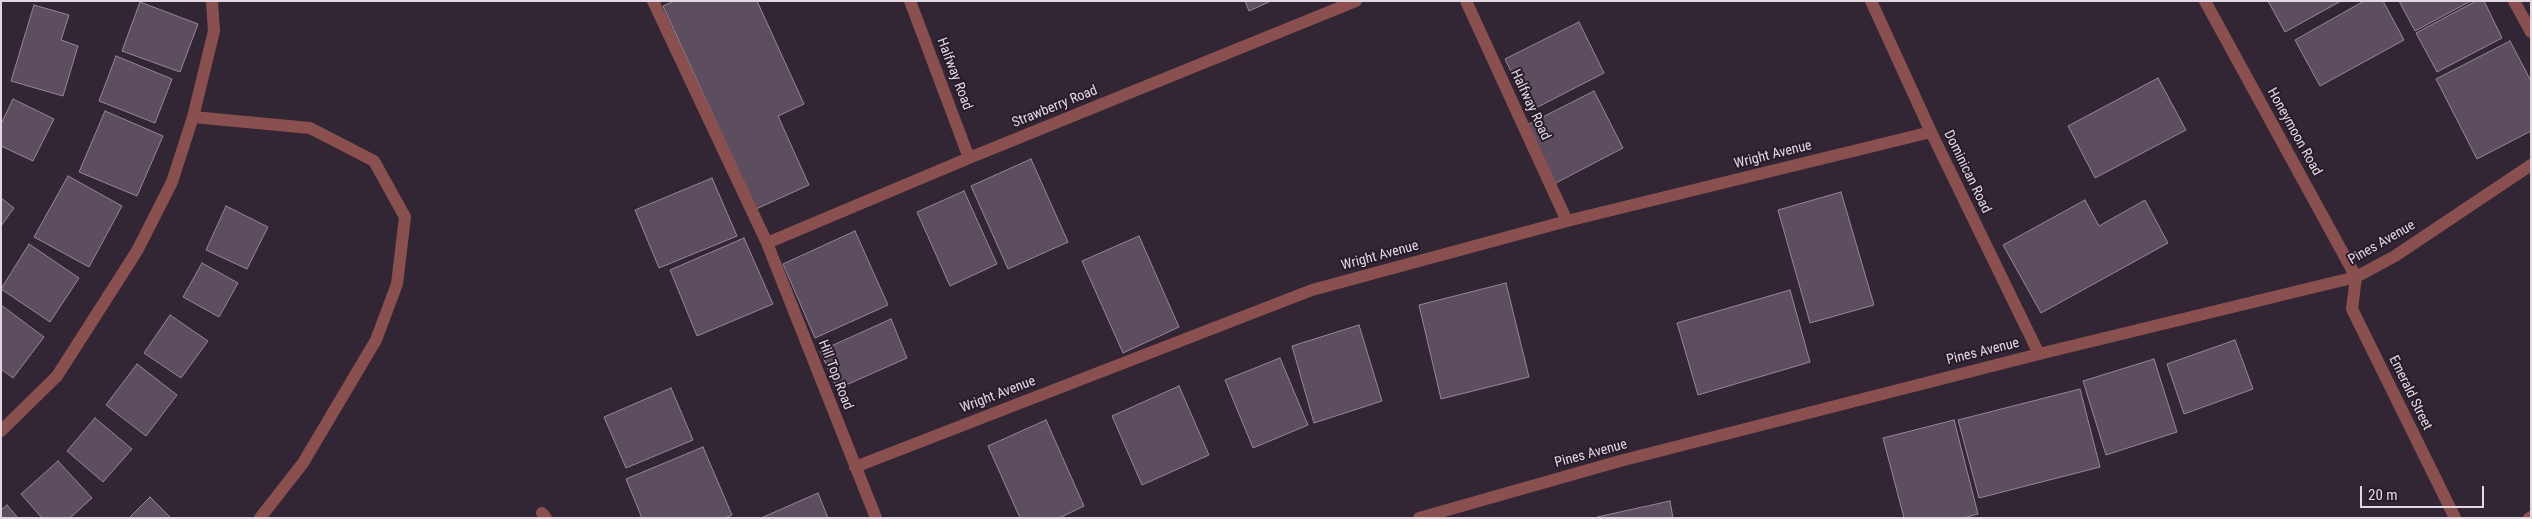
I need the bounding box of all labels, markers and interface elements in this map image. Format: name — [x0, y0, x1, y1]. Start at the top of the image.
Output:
street label: Halfway Road — [933, 36, 975, 112]
street label: Halfway Road — [1506, 67, 1554, 143]
street label: Strawberry Road — [1010, 82, 1100, 132]
street label: Honeymoon Road — [2263, 85, 2325, 179]
street label: Dominican Road — [1940, 128, 1994, 216]
street label: Wright Avenue — [1732, 137, 1814, 173]
street label: Pines Avenue — [2346, 217, 2418, 269]
street label: Wright Avenue — [1340, 238, 1420, 274]
street label: Pines Avenue — [1945, 335, 2021, 369]
street label: Hill Top Road — [814, 338, 856, 412]
street label: Emerald Street — [2385, 353, 2435, 433]
street label: Wright Avenue — [958, 373, 1038, 417]
street label: Pines Avenue — [1553, 436, 1629, 472]
scale bar — [2362, 476, 2486, 508]
text: 20 m — [2368, 486, 2398, 504]

